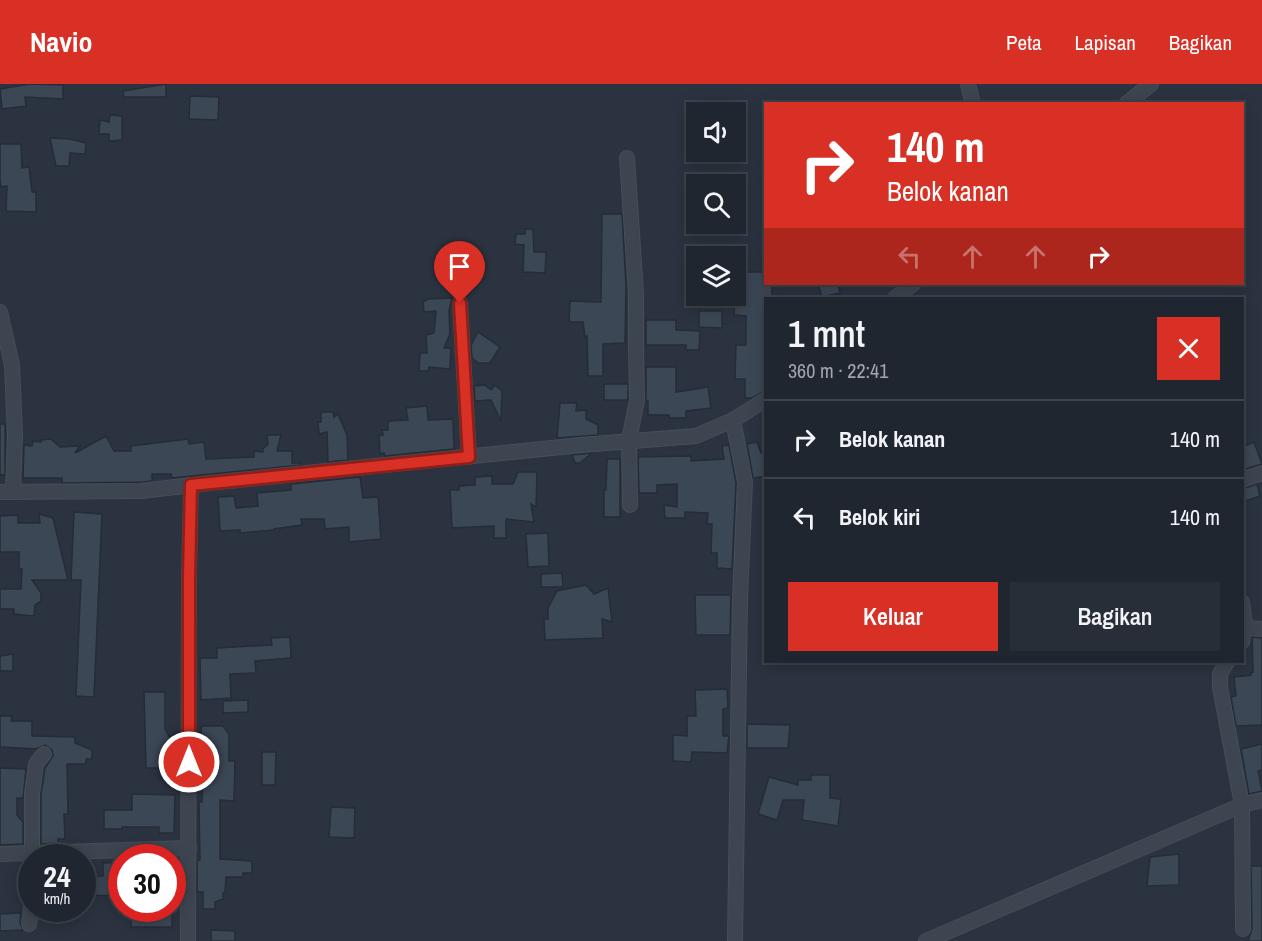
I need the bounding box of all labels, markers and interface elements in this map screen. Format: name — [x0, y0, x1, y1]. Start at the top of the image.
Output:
text: Navio — [30, 23, 93, 61]
text: Peta — [1006, 28, 1042, 57]
text: Lapisan — [1075, 28, 1136, 57]
text: Bagikan — [1169, 28, 1232, 57]
map controls — [686, 102, 746, 306]
button: sound — [686, 102, 746, 162]
text: 140 m — [887, 119, 985, 175]
icon: right — [788, 126, 866, 204]
text: Belok kanan — [887, 173, 1009, 209]
button: search — [686, 174, 746, 234]
icon: left — [893, 240, 926, 273]
icon: ahead — [956, 240, 989, 273]
icon: ahead — [1019, 240, 1052, 273]
icon: right — [1082, 240, 1115, 273]
pin — [434, 241, 485, 303]
button: layers — [686, 246, 746, 306]
icon: arrive — [443, 250, 476, 283]
text: 1 mnt — [788, 310, 865, 358]
button: close — [1157, 317, 1220, 380]
text: 360 m · 22:41 — [788, 357, 888, 384]
icon: right — [788, 423, 821, 456]
text: Belok kanan — [839, 424, 945, 454]
text: 140 m — [1170, 424, 1220, 454]
icon: left — [788, 501, 821, 534]
text: Belok kiri — [839, 502, 920, 532]
text: 140 m — [1170, 502, 1220, 532]
button: Keluar — [788, 582, 998, 651]
button: Bagikan — [1010, 582, 1220, 651]
position arrow — [157, 730, 221, 794]
speed limit sign: 30 — [108, 844, 186, 922]
text: 24 — [43, 856, 71, 896]
text: km/h — [44, 888, 70, 909]

